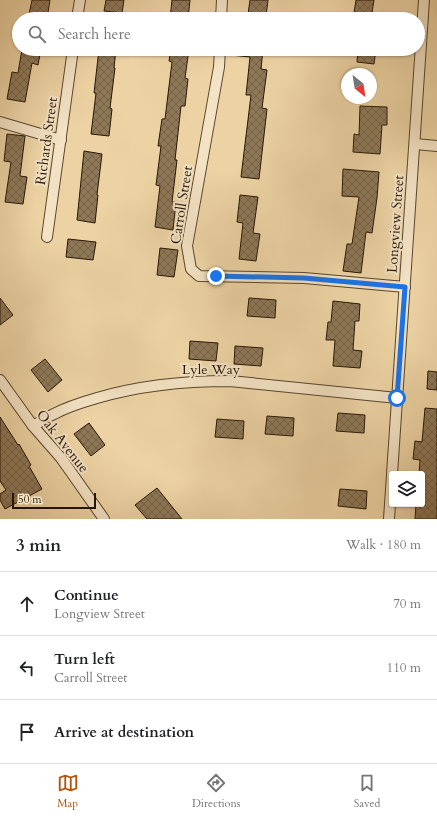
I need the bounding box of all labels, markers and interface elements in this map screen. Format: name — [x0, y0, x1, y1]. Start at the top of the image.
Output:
search box — [12, 12, 425, 56]
icon: search — [26, 23, 48, 45]
text: Search here — [58, 24, 131, 44]
north arrow — [341, 68, 377, 104]
street label: Richards Street — [31, 95, 62, 186]
street label: Carroll Street — [166, 164, 197, 246]
street label: Longview Street — [383, 174, 408, 274]
route end — [207, 267, 225, 285]
street label: Lyle Way — [182, 360, 241, 379]
route start — [388, 389, 406, 407]
street label: Oak Avenue — [32, 406, 93, 477]
map controls — [389, 471, 425, 507]
button: layers — [389, 471, 425, 507]
scale bar — [12, 491, 96, 510]
text: 50 m — [18, 492, 42, 507]
text: 3 min — [16, 534, 61, 557]
text: Walk · 180 m — [346, 536, 421, 554]
text: Continue — [54, 585, 119, 605]
icon: ahead — [16, 593, 38, 615]
text: 70 m — [393, 595, 421, 613]
text: Longview Street — [54, 605, 145, 623]
text: Turn left — [54, 649, 115, 669]
icon: left — [16, 657, 38, 679]
text: 110 m — [387, 659, 421, 677]
text: Carroll Street — [54, 669, 127, 687]
icon: arrive — [16, 721, 38, 743]
text: Arrive at destination — [54, 722, 194, 742]
tab: Map — [57, 772, 79, 811]
tab: Directions — [192, 772, 240, 811]
tab: Saved — [354, 772, 380, 811]

